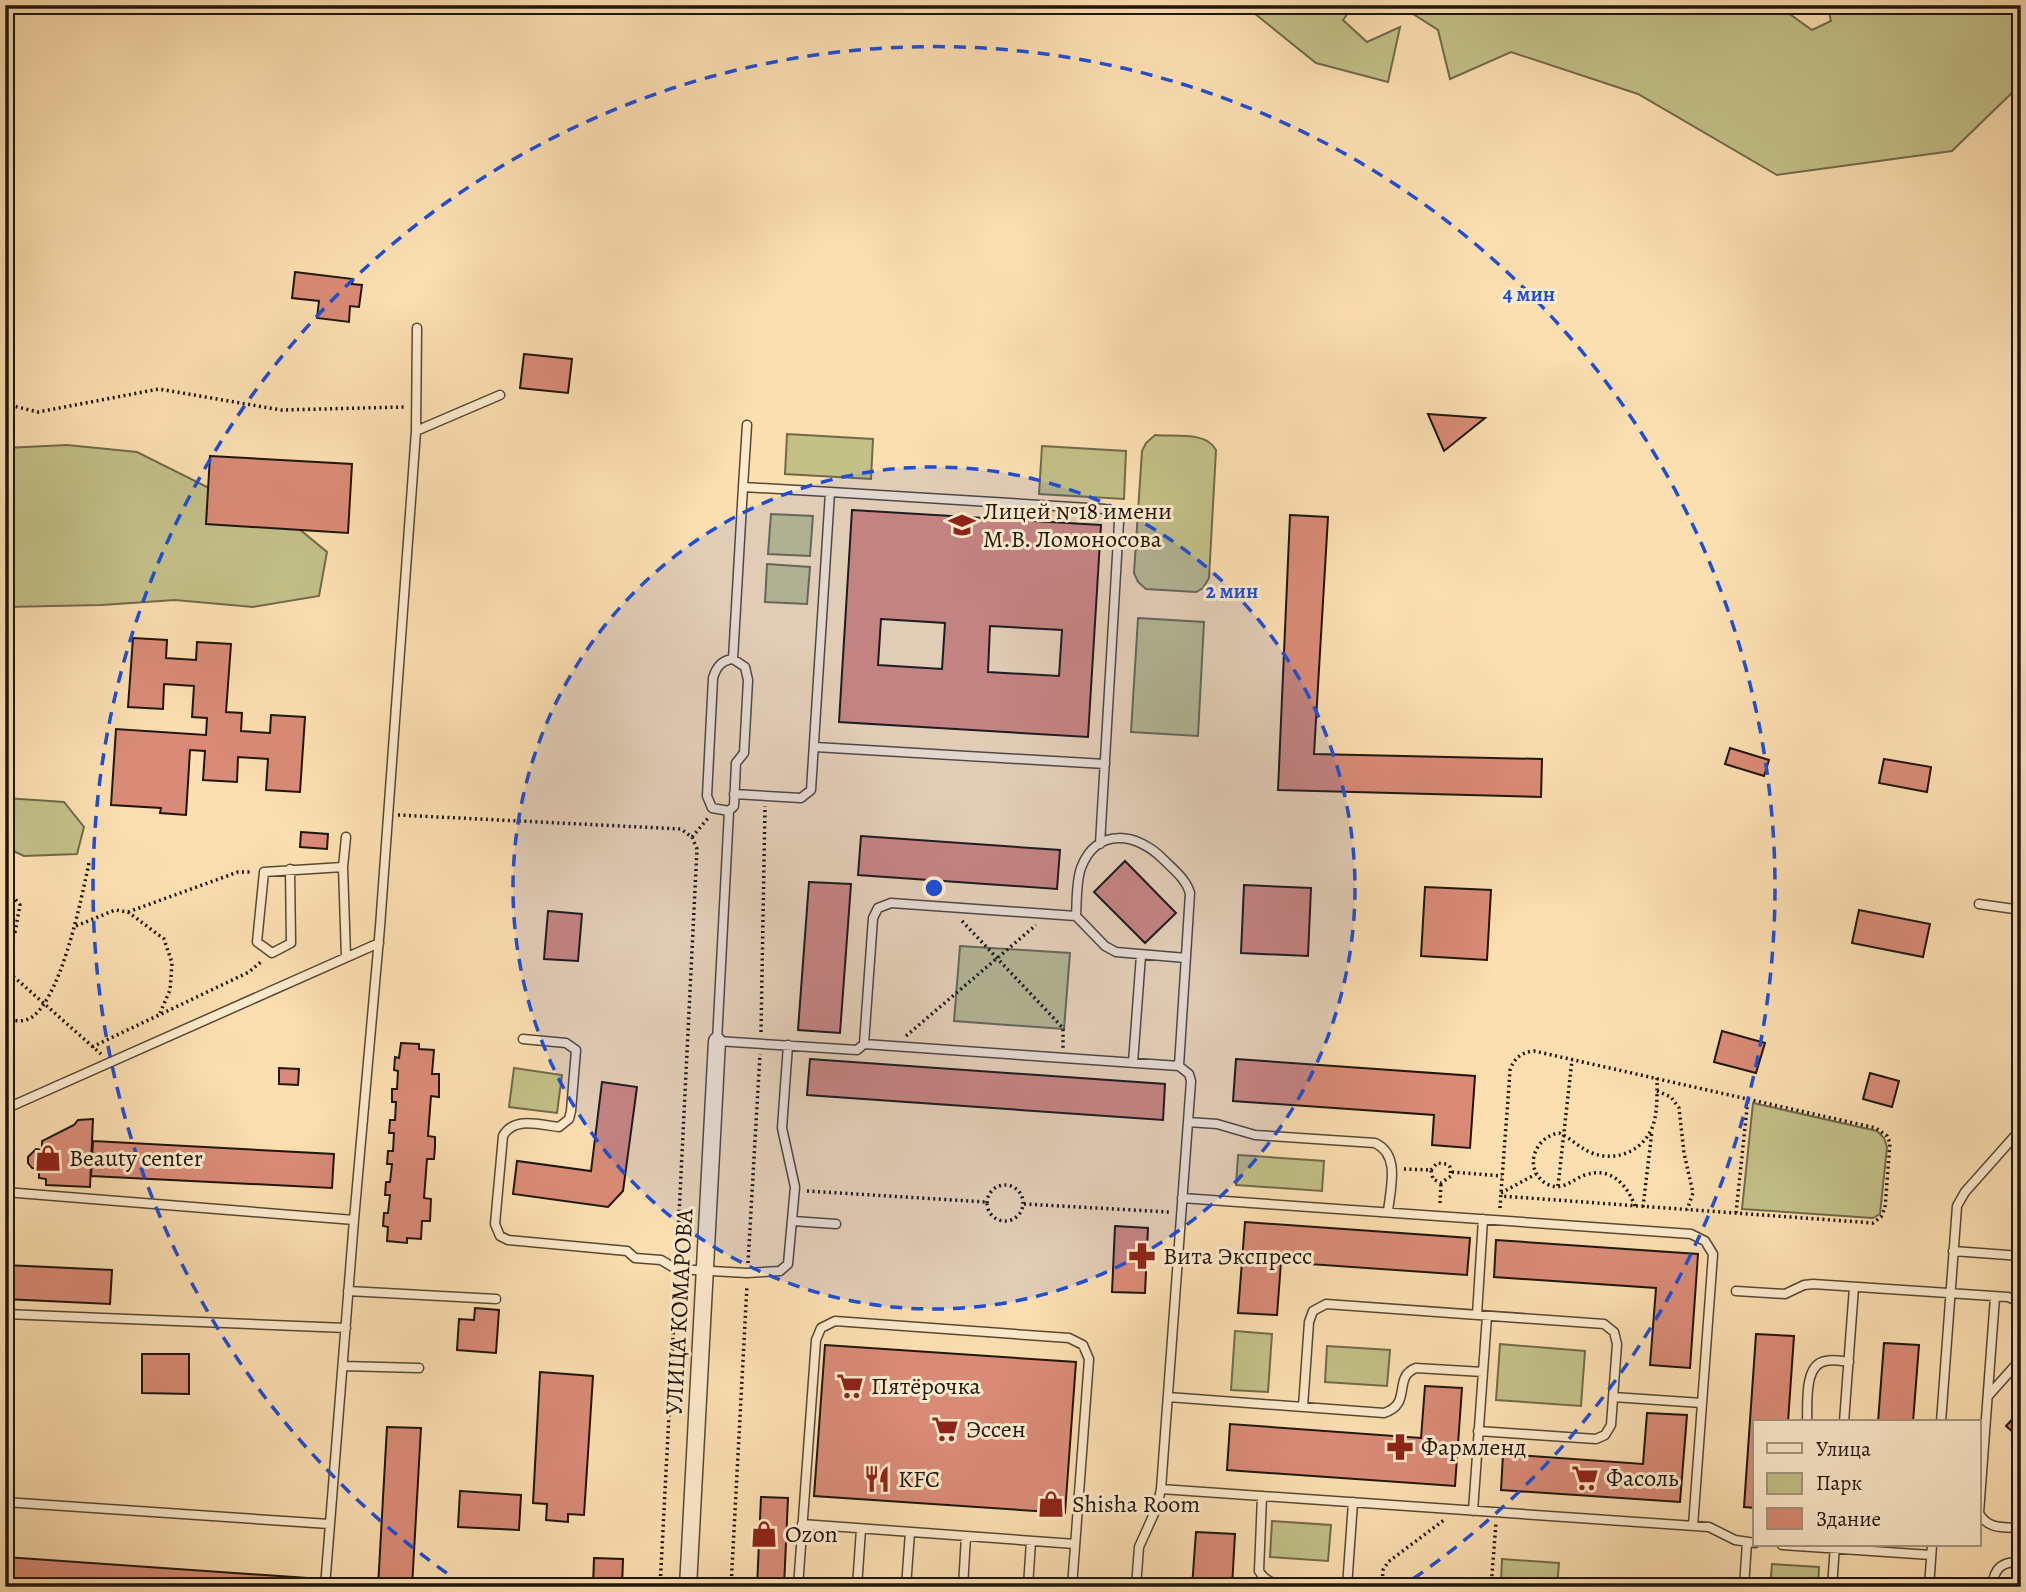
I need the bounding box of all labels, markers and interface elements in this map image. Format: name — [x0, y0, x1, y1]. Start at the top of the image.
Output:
text: 4 мин — [1503, 280, 1555, 308]
place label: Лицей №18 имени М.В. Ломоносова — [983, 495, 1172, 555]
school or university icon: Лицей №18 имени М.В. Ломоносова — [947, 510, 977, 540]
text: 2 мин — [1206, 577, 1258, 605]
centre of rings — [922, 876, 946, 900]
place label: Beauty center — [69, 1142, 203, 1174]
shop icon: Beauty center — [33, 1143, 63, 1173]
street label: УЛИЦА КОМАРОВА — [658, 1207, 700, 1416]
place label: Вита Экспресс — [1163, 1240, 1312, 1272]
pharmacy icon: Вита Экспресс — [1127, 1241, 1157, 1271]
place label: Пятёрочка — [871, 1370, 981, 1402]
supermarket icon: Пятёрочка — [835, 1371, 865, 1401]
place label: Эссен — [966, 1413, 1026, 1445]
supermarket icon: Эссен — [930, 1414, 960, 1444]
legend — [1753, 1420, 1980, 1546]
place label: Фармленд — [1421, 1431, 1526, 1463]
pharmacy icon: Фармленд — [1385, 1432, 1415, 1462]
text: Улица — [1816, 1435, 1871, 1463]
place label: Фасоль — [1606, 1462, 1679, 1494]
place label: KFC — [898, 1463, 940, 1495]
supermarket icon: Фасоль — [1570, 1463, 1600, 1493]
restaurant icon: KFC — [862, 1464, 892, 1494]
text: Парк — [1816, 1469, 1862, 1497]
place label: Shisha Room — [1072, 1488, 1200, 1520]
shop icon: Shisha Room — [1036, 1489, 1066, 1519]
text: Здание — [1816, 1505, 1881, 1533]
place label: Ozon — [785, 1518, 838, 1550]
shop icon: Ozon — [749, 1519, 779, 1549]

